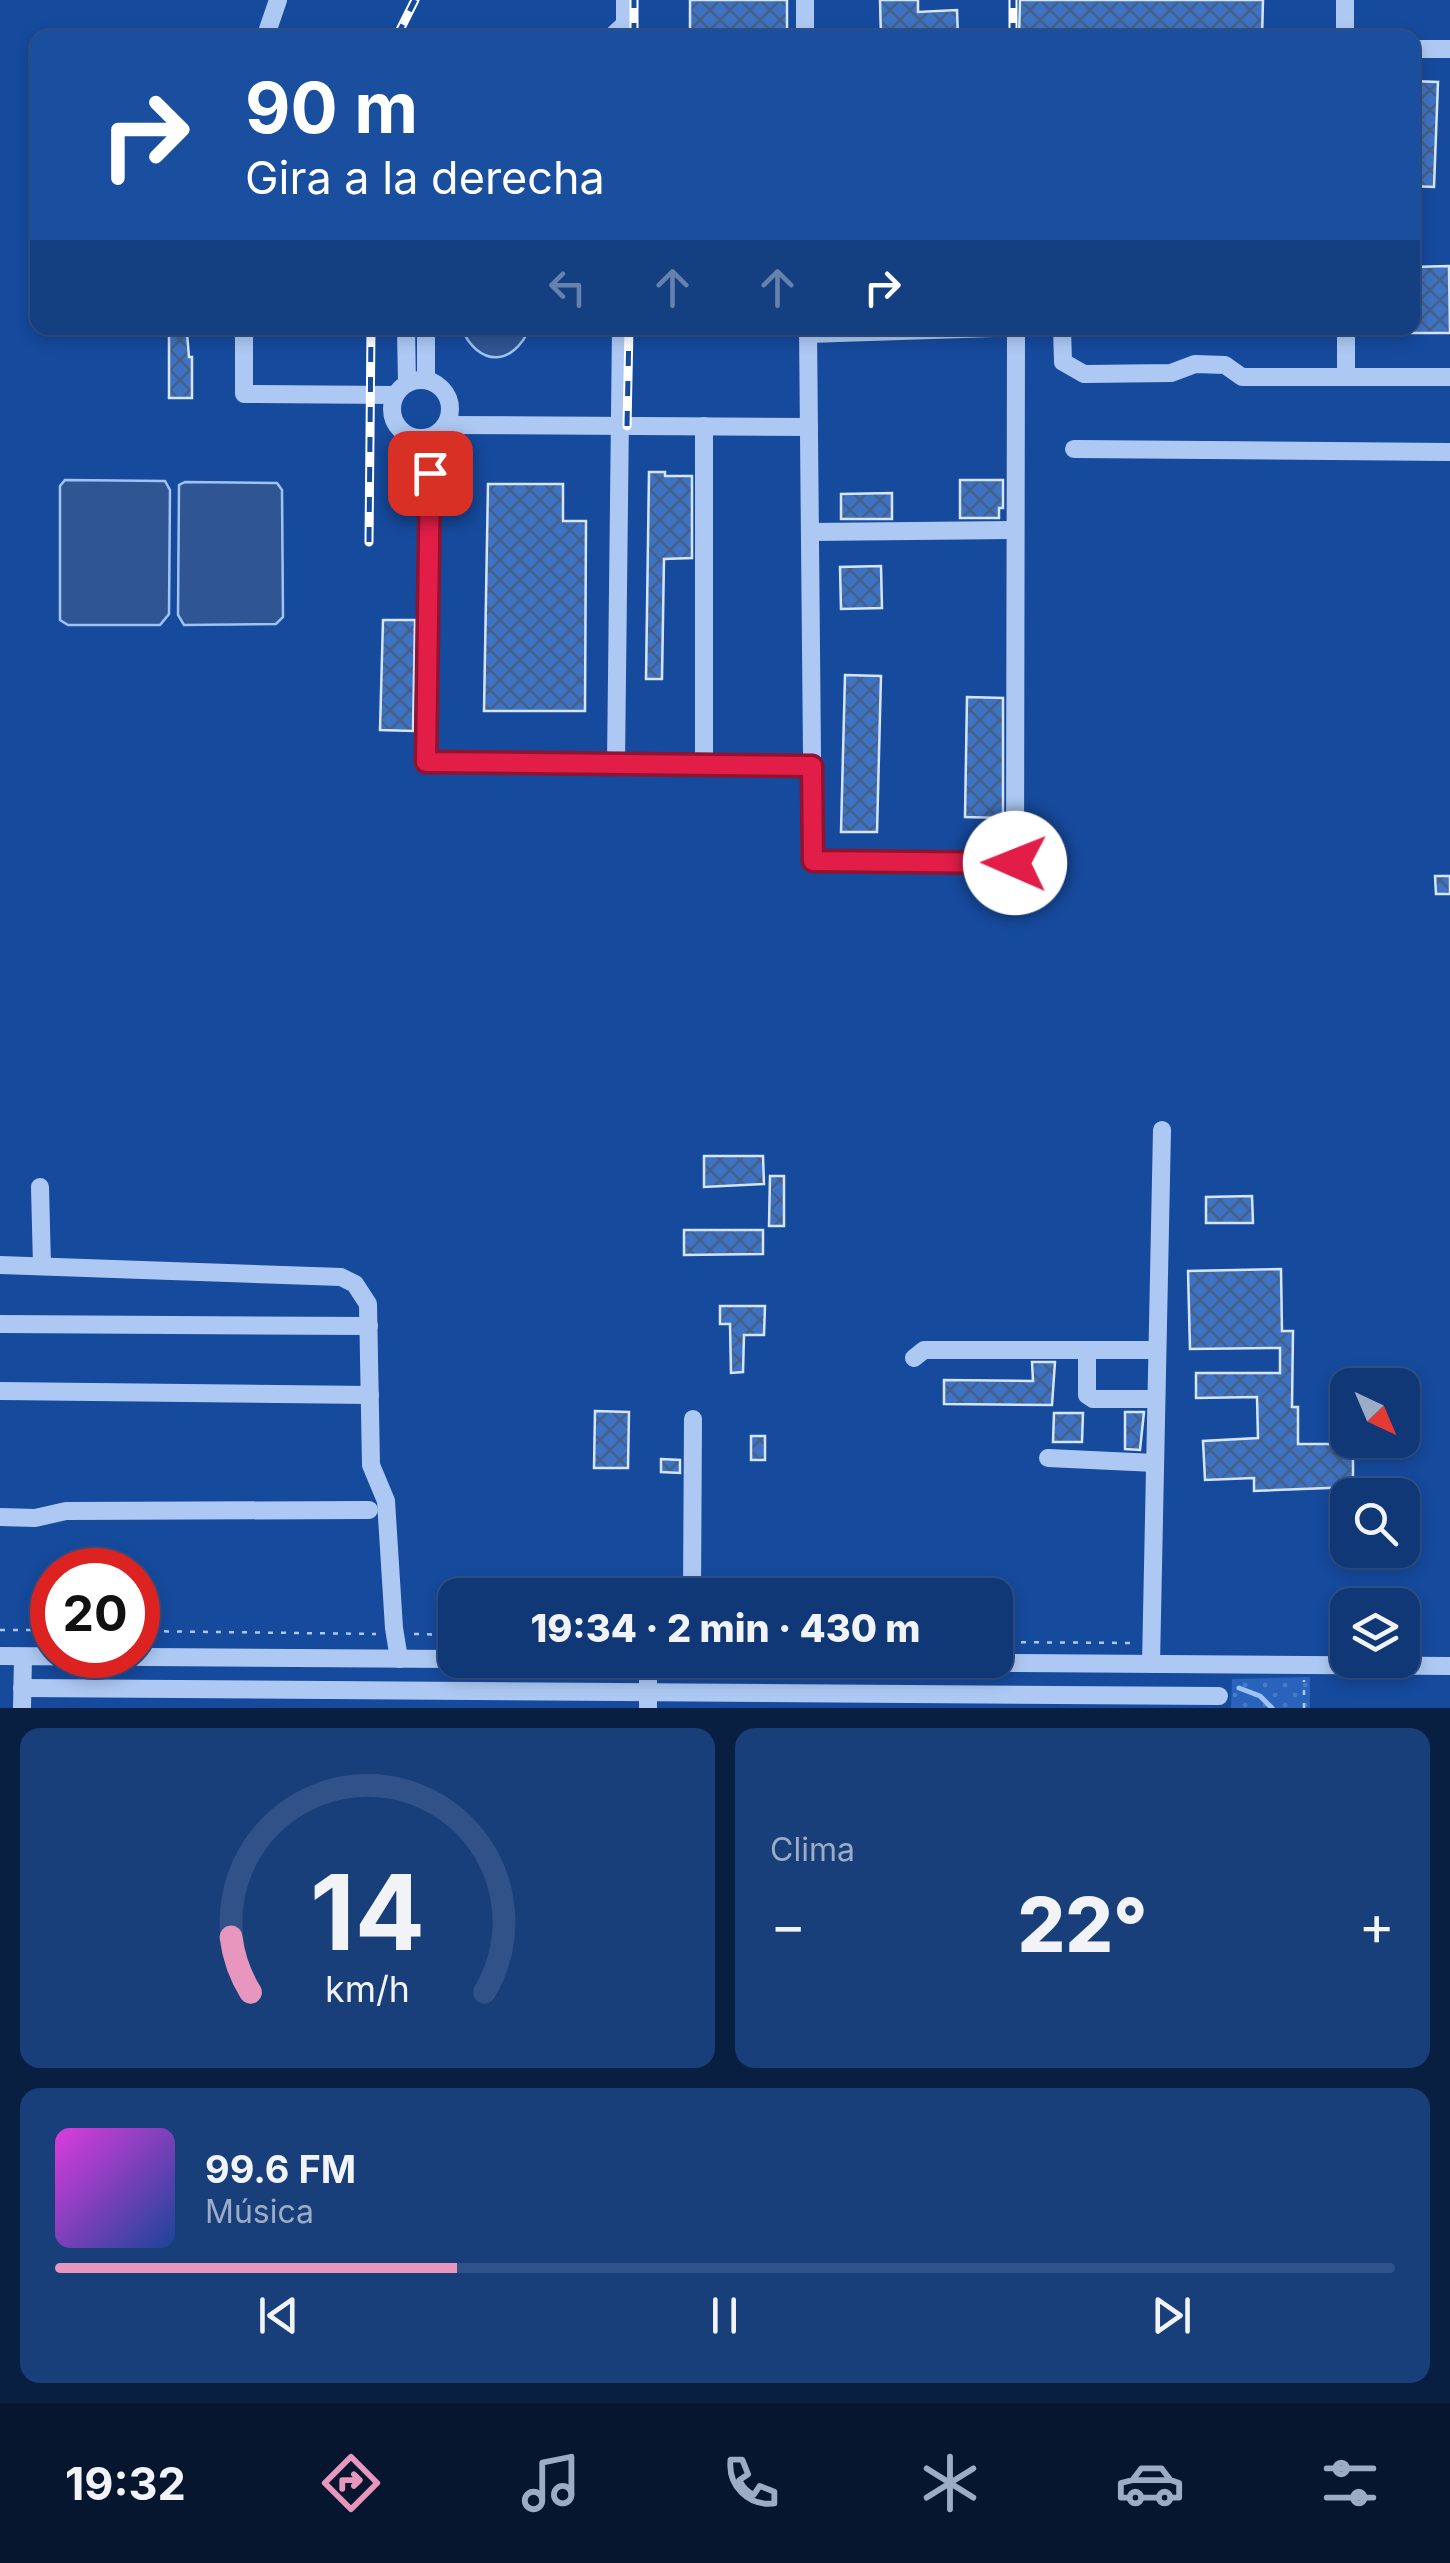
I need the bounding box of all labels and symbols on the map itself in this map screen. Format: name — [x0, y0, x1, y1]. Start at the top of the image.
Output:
pin — [388, 431, 473, 516]
position arrow — [963, 811, 1067, 915]
north arrow — [1330, 1368, 1420, 1458]
speed limit sign: 20 — [30, 1548, 160, 1678]

